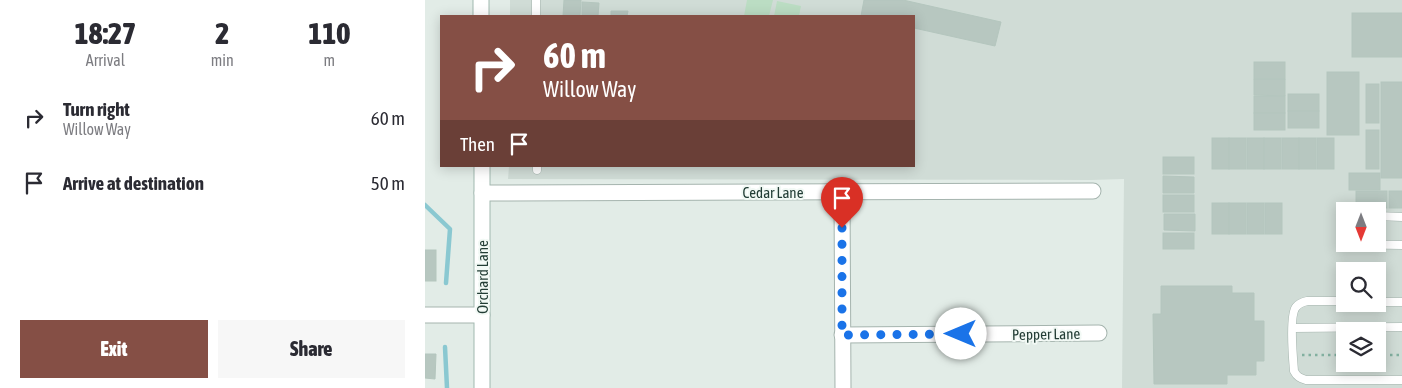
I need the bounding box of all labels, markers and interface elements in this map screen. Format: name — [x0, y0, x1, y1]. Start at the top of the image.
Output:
text: 18:27 — [74, 16, 136, 50]
text: 2 — [215, 16, 229, 50]
text: 110 — [308, 16, 350, 50]
icon: right — [460, 35, 525, 100]
text: 60 m — [543, 35, 606, 75]
text: Arrival — [86, 51, 125, 69]
text: min — [211, 51, 234, 69]
text: m — [324, 51, 335, 69]
text: Willow Way — [543, 76, 636, 102]
text: Turn right — [63, 98, 130, 120]
icon: right — [20, 104, 48, 132]
text: 60 m — [371, 107, 405, 129]
text: Willow Way — [63, 120, 131, 138]
icon: arrive — [505, 130, 533, 158]
text: Then — [460, 133, 495, 155]
icon: arrive — [20, 169, 48, 197]
text: Arrive at destination — [63, 172, 204, 194]
text: 50 m — [371, 172, 405, 194]
pin — [821, 177, 863, 228]
street label: Cedar Lane — [743, 184, 804, 201]
icon: arrive — [828, 184, 856, 212]
north arrow — [1336, 202, 1386, 252]
map controls — [1336, 202, 1386, 372]
street label: Orchard Lane — [474, 240, 491, 314]
button: search — [1336, 262, 1386, 312]
position arrow — [934, 307, 986, 359]
button: Exit — [20, 320, 208, 378]
button: Share — [218, 320, 405, 378]
button: layers — [1336, 322, 1386, 372]
street label: Pepper Lane — [1012, 325, 1081, 343]

